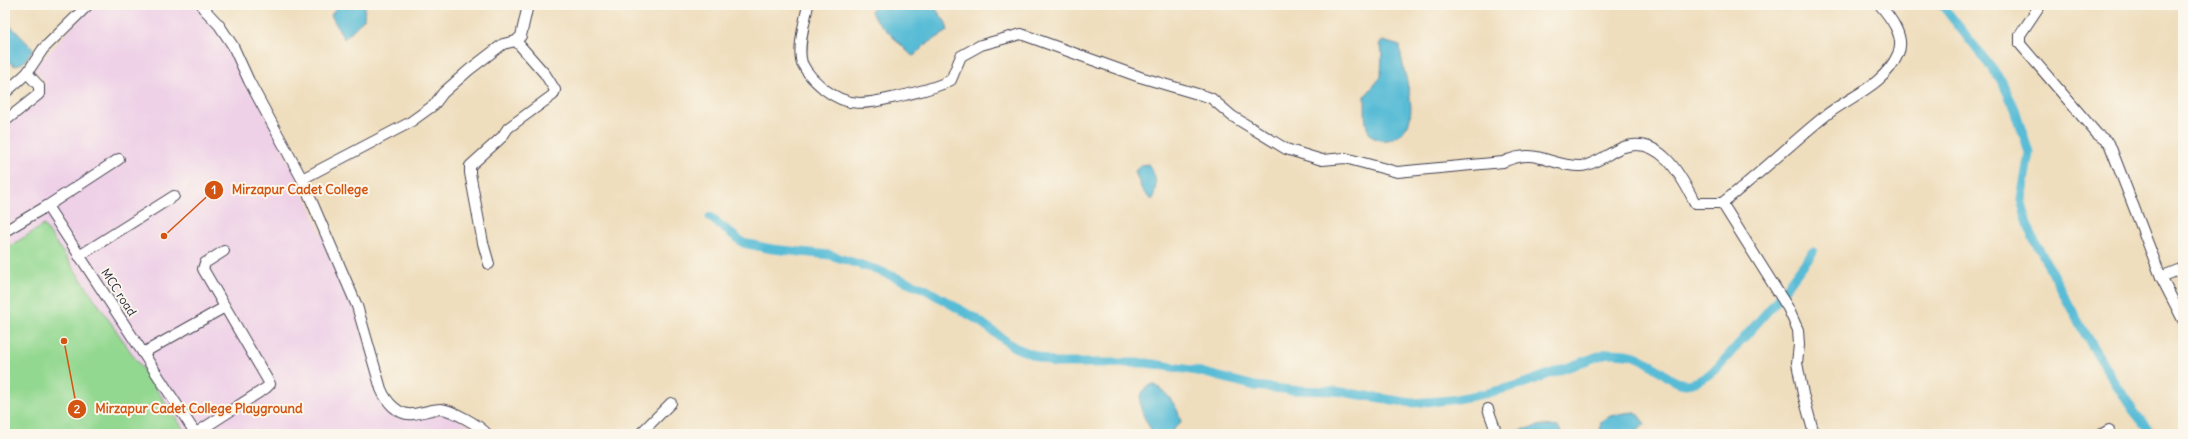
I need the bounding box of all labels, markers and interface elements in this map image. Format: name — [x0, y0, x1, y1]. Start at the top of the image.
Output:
callout: Mirzapur Cadet College — [204, 177, 376, 202]
text: Mirzapur Cadet College — [232, 181, 368, 198]
text: 1 — [212, 182, 216, 197]
street label: MCC road — [98, 265, 140, 319]
callout: Mirzapur Cadet College Playground — [67, 396, 311, 421]
text: Mirzapur Cadet College Playground — [95, 400, 303, 417]
text: 2 — [74, 401, 81, 416]

